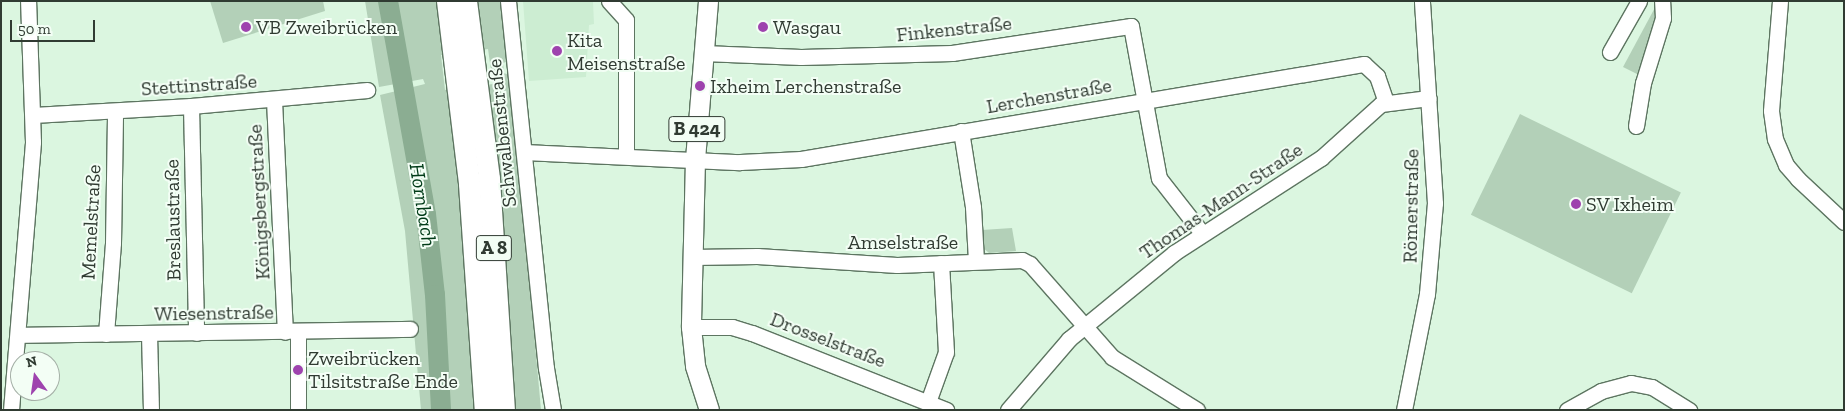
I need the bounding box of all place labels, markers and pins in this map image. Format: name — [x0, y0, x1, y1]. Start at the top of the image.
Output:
place label: VB Zweibrücken — [256, 15, 397, 39]
place label: Wasgau — [773, 15, 841, 39]
marker: VB Zweibrücken — [240, 21, 252, 33]
marker: Wasgau — [757, 21, 769, 33]
place label: Kita Meisenstraße — [567, 28, 685, 75]
marker: Kita Meisenstraße — [551, 45, 563, 57]
place label: Ixheim Lerchenstraße — [710, 74, 901, 98]
marker: Ixheim Lerchenstraße — [694, 80, 706, 92]
place label: SV Ixheim — [1586, 192, 1674, 216]
marker: SV Ixheim — [1570, 198, 1582, 210]
place label: Zweibrücken Tilsitstraße Ende — [308, 346, 458, 393]
marker: Zweibrücken Tilsitstraße Ende — [292, 364, 304, 376]

